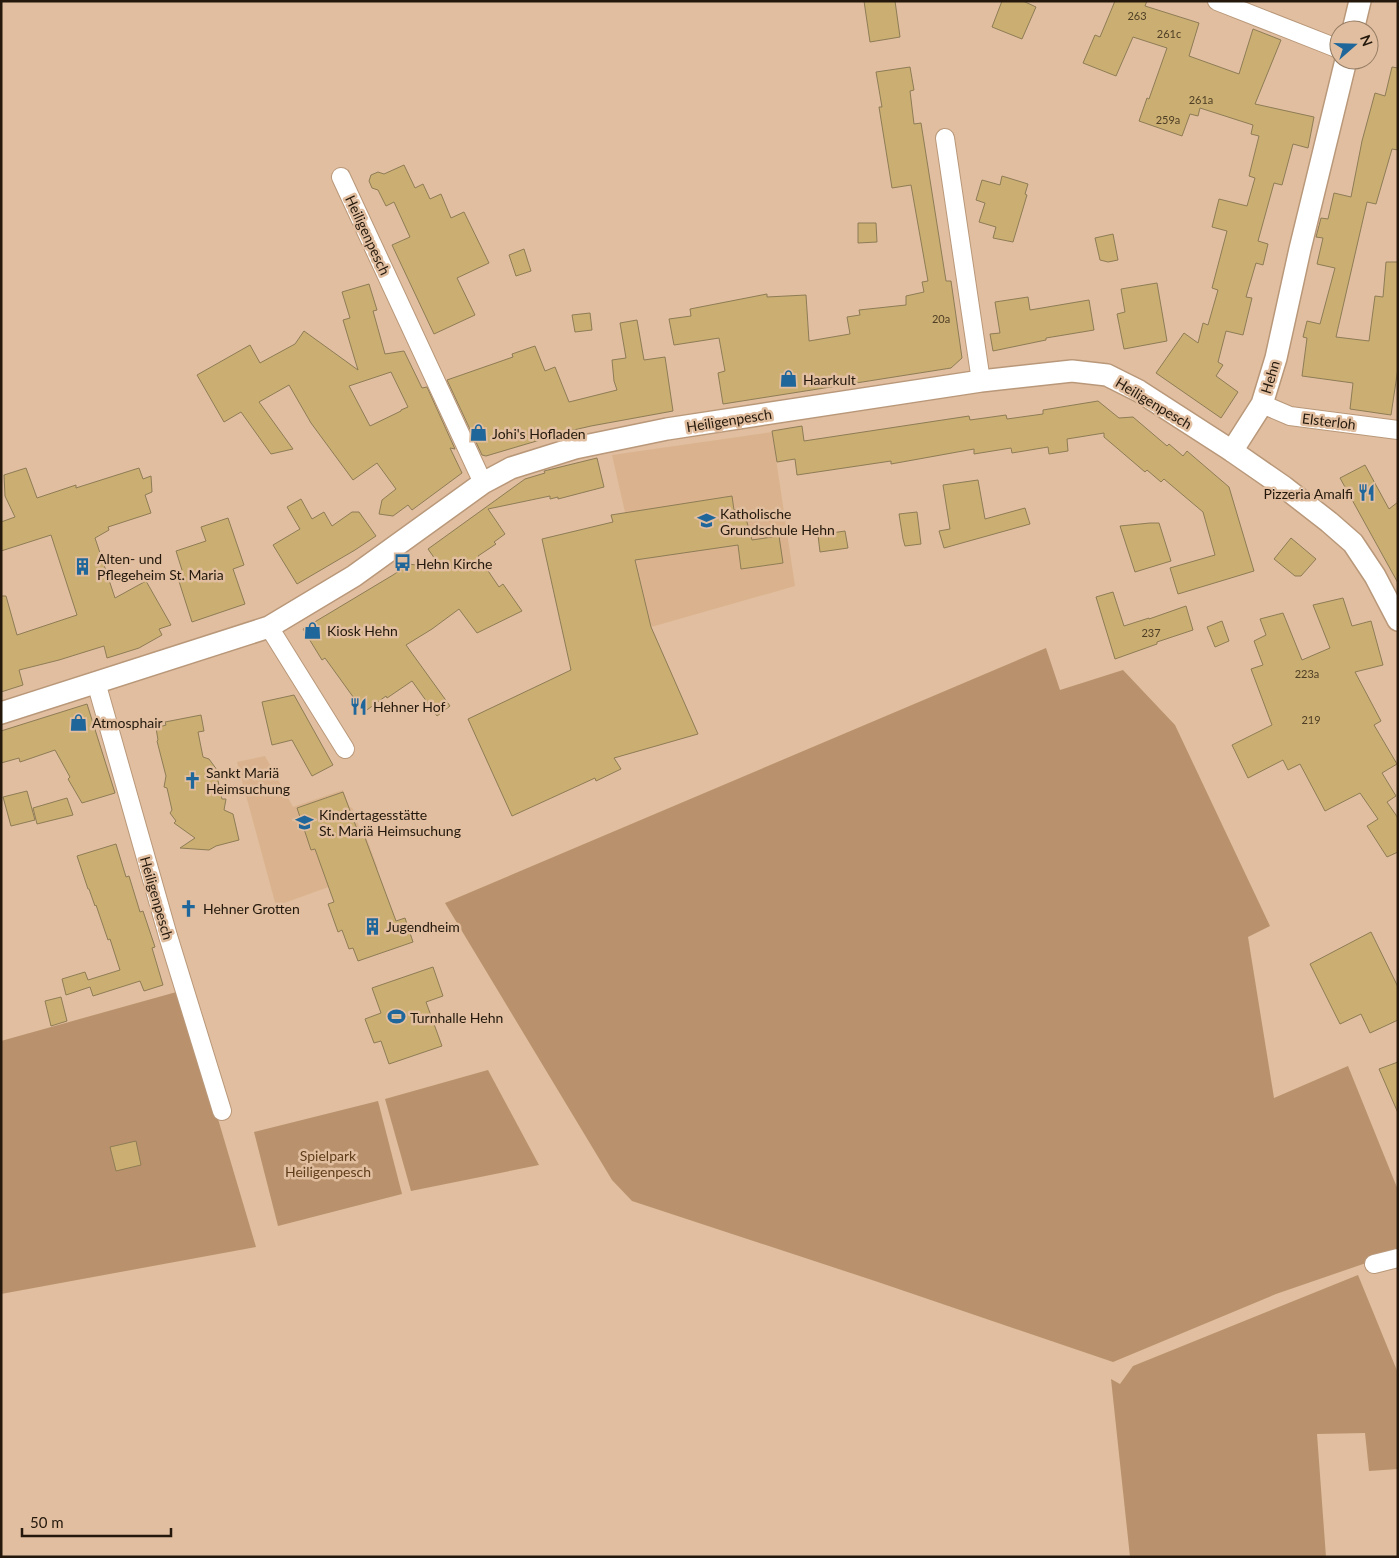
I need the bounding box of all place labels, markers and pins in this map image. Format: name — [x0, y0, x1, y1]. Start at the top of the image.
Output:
shop icon: Haarkult — [779, 369, 799, 389]
place label: Haarkult — [803, 371, 856, 388]
shop icon: Johi's Hofladen — [468, 423, 488, 443]
place label: Johi's Hofladen — [492, 425, 586, 442]
restaurant icon: Pizzeria Amalfi — [1357, 483, 1377, 503]
place label: Pizzeria Amalfi — [1264, 485, 1353, 502]
place label: Katholische Grundschule Hehn — [720, 505, 835, 538]
school or university icon: Katholische Grundschule Hehn — [696, 511, 716, 531]
place label: Alten- und Pflegeheim St. Maria — [97, 550, 224, 583]
bus stop icon: Hehn Kirche — [392, 553, 412, 573]
place label: Hehn Kirche — [416, 555, 492, 572]
building icon: Alten- und Pflegeheim St. Maria — [73, 556, 93, 576]
shop icon: Kiosk Hehn — [303, 620, 323, 640]
place label: Kiosk Hehn — [327, 622, 398, 639]
restaurant icon: Hehner Hof — [349, 696, 369, 716]
place label: Hehner Hof — [373, 698, 446, 715]
shop icon: Atmosphair — [68, 712, 88, 732]
place label: Atmosphair — [92, 714, 163, 731]
place label: Sankt Mariä Heimsuchung — [206, 764, 290, 797]
church icon: Sankt Mariä Heimsuchung — [182, 770, 202, 790]
place label: Kindertagesstätte St. Mariä Heimsuchung — [319, 806, 461, 839]
school or university icon: Kindertagesstätte St. Mariä Heimsuchung — [295, 812, 315, 832]
church icon: Hehner Grotten — [179, 898, 199, 918]
place label: Hehner Grotten — [203, 900, 300, 917]
building icon: Jugendheim — [362, 916, 382, 936]
place label: Jugendheim — [386, 918, 460, 935]
sports icon: Turnhalle Hehn — [386, 1007, 406, 1027]
place label: Turnhalle Hehn — [410, 1009, 503, 1026]

